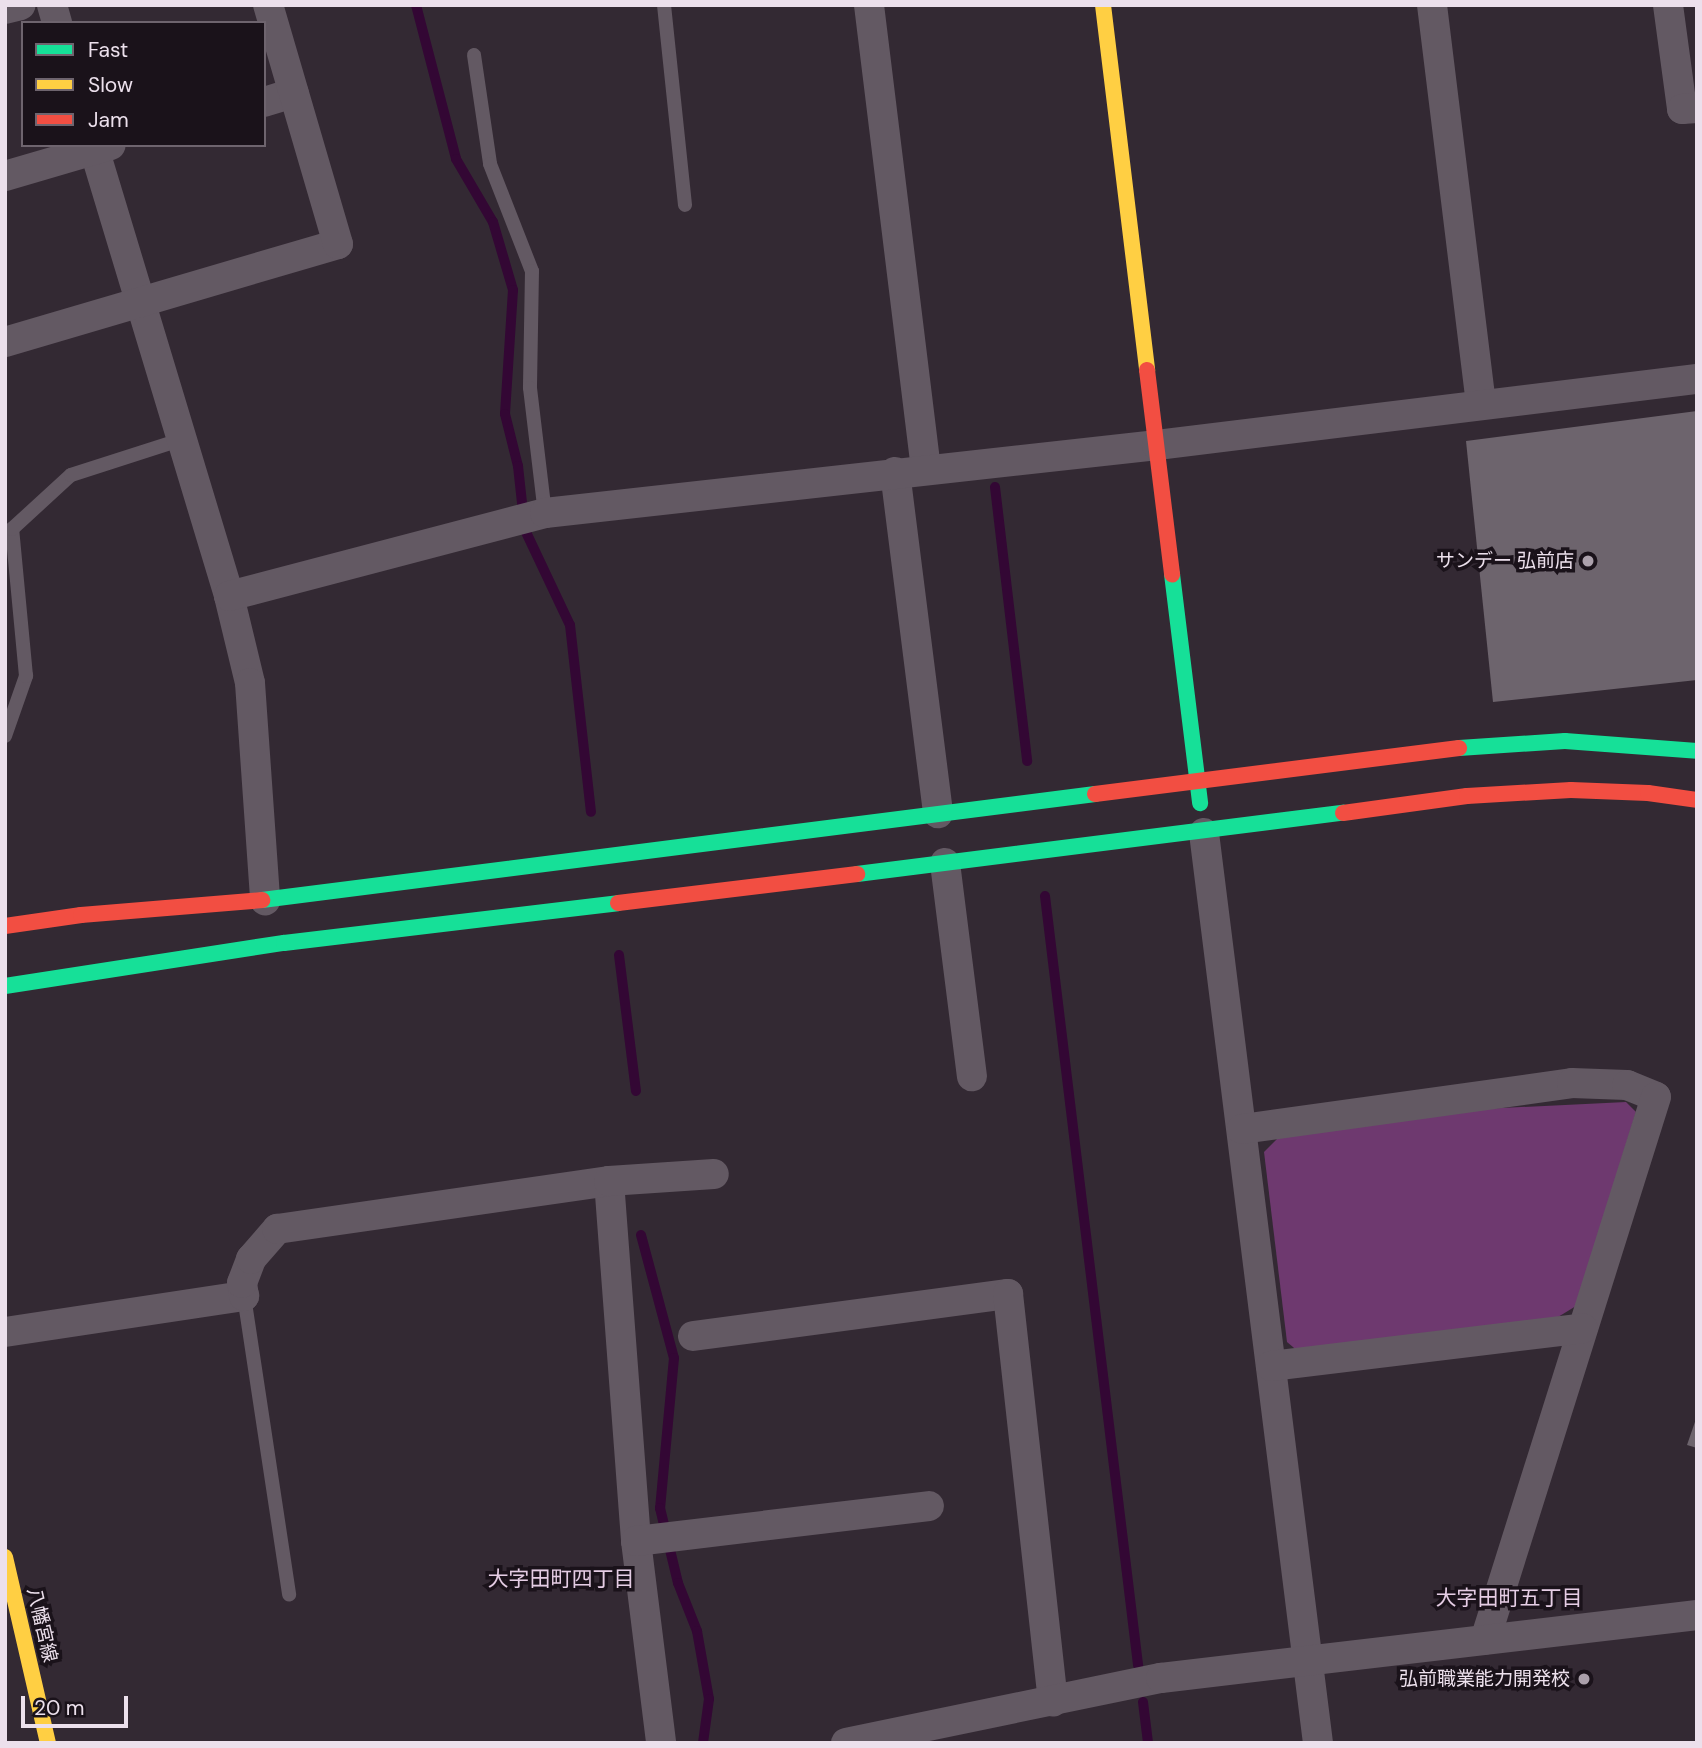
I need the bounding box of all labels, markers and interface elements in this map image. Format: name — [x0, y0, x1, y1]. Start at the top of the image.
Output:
legend — [21, 21, 266, 147]
text: Fast — [88, 36, 128, 64]
text: Slow — [88, 71, 133, 99]
text: Jam — [88, 106, 129, 134]
place label: サンデー 弘前店 — [1436, 550, 1574, 572]
marker: サンデー 弘前店 — [1580, 553, 1596, 569]
district label: 大字田町四丁目 — [488, 1566, 634, 1592]
street label: 八幡宮線 — [22, 1585, 62, 1665]
district label: 大字田町五丁目 — [1436, 1585, 1582, 1611]
place label: 弘前職業能力開発校 — [1399, 1668, 1570, 1690]
marker: 弘前職業能力開発校 — [1576, 1671, 1592, 1687]
scale bar — [24, 1682, 131, 1726]
text: 20 m — [34, 1694, 85, 1722]

